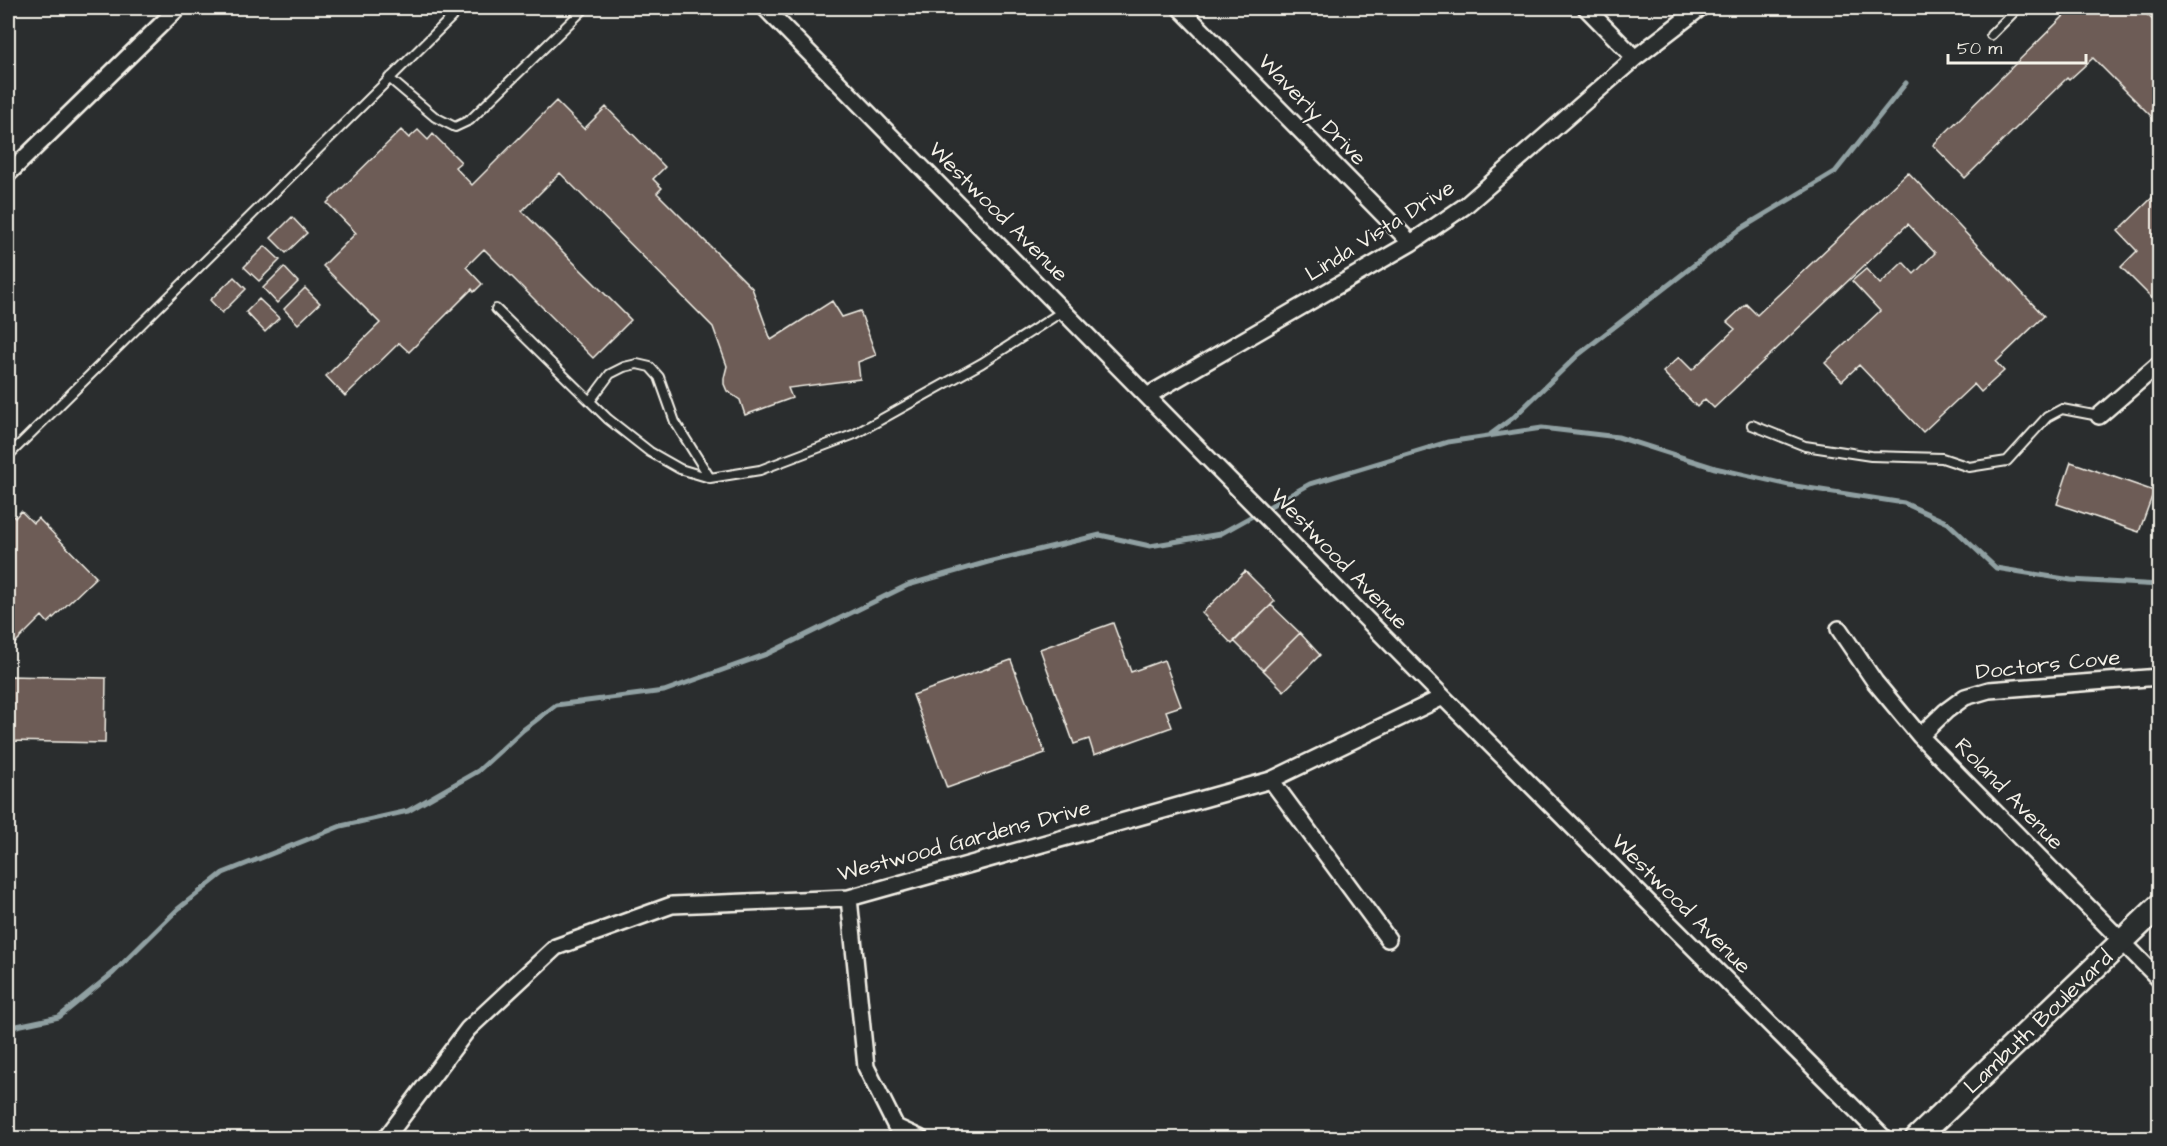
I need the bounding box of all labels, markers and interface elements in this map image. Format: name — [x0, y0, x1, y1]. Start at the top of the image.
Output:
scale bar — [1948, 27, 2086, 65]
text: 50 m — [1957, 36, 2002, 61]
street label: Waverly Drive — [1250, 47, 1373, 174]
street label: Westwood Avenue — [921, 135, 1075, 289]
street label: Linda Vista Drive — [1299, 173, 1461, 289]
street label: Westwood Avenue — [1263, 481, 1415, 637]
street label: Doctors Cove — [1974, 642, 2122, 688]
street label: Roland Avenue — [1947, 731, 2071, 857]
street label: Westwood Gardens Drive — [834, 792, 1094, 890]
street label: Westwood Avenue — [1604, 827, 1758, 981]
street label: Lambuth Boulevard — [1957, 943, 2120, 1101]

